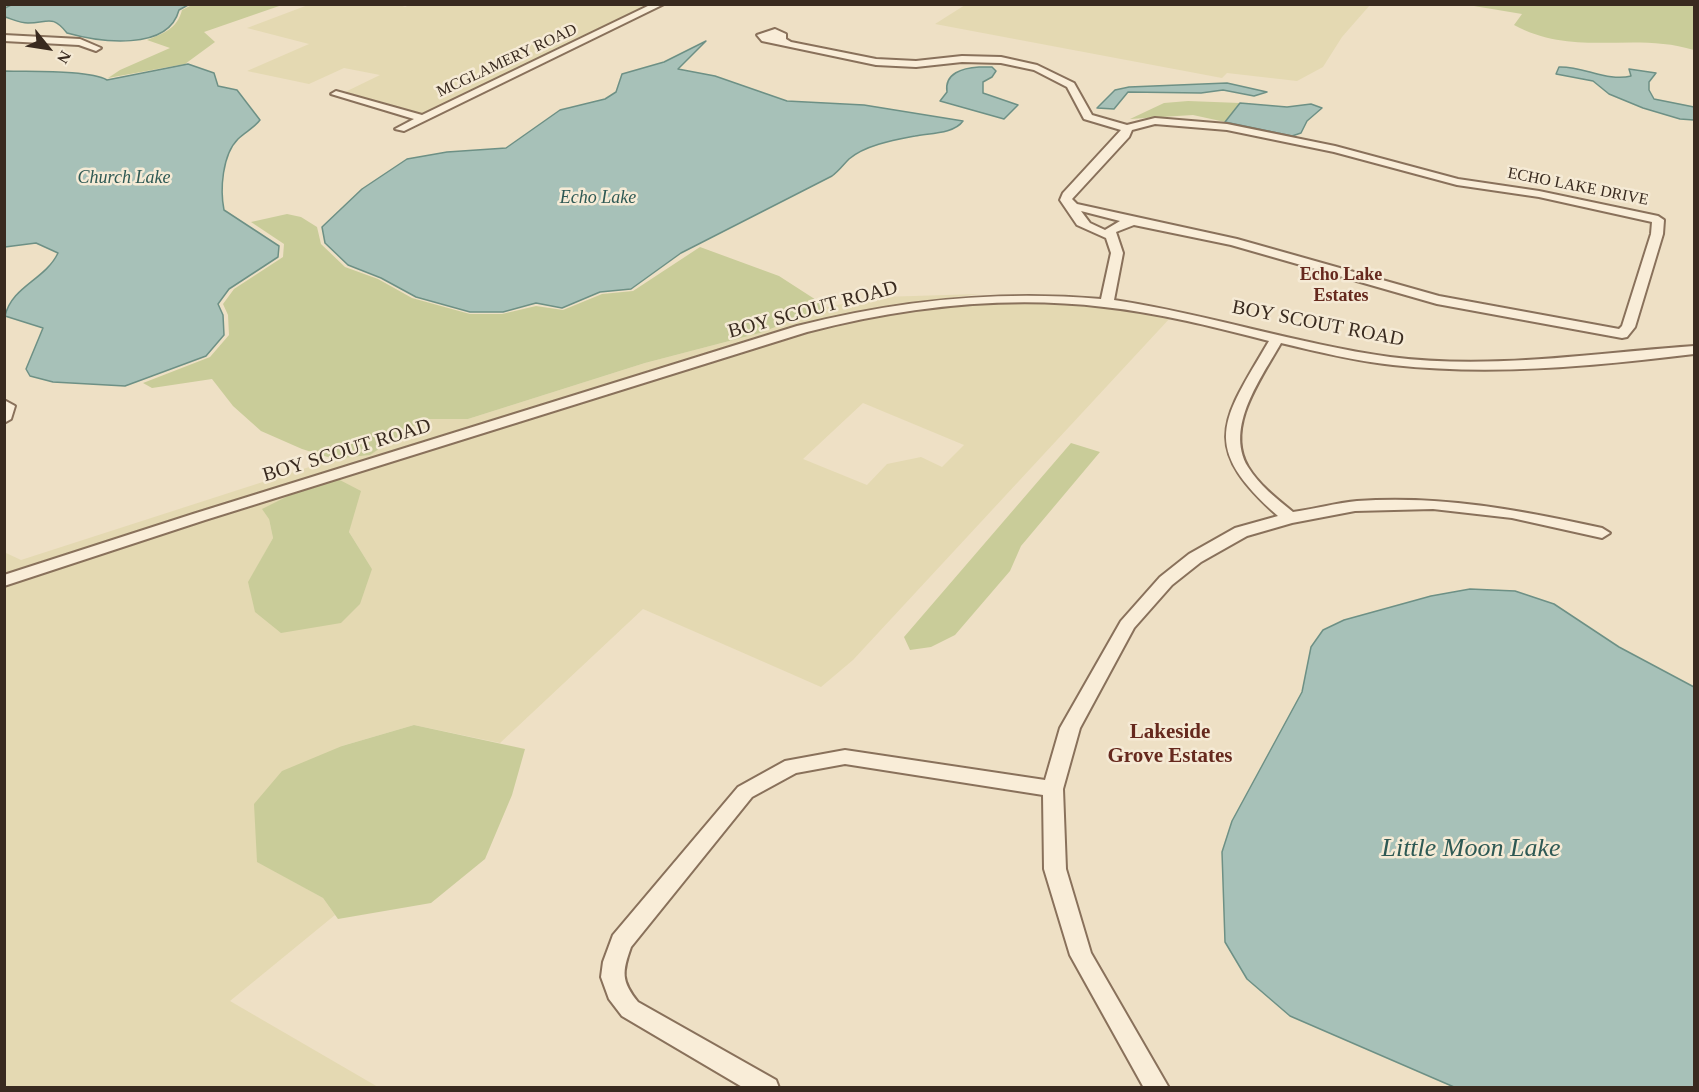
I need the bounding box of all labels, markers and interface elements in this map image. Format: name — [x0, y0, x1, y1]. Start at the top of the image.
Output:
north arrow — [18, 18, 78, 78]
street label: MCGLAMERY ROAD — [434, 20, 580, 102]
text: N — [54, 48, 74, 67]
street label: ECHO LAKE DRIVE — [1506, 164, 1650, 210]
water label: Church Lake — [78, 167, 170, 189]
water label: Echo Lake — [560, 187, 636, 209]
district label: Echo Lake Estates — [1300, 264, 1382, 306]
street label: BOY SCOUT ROAD — [726, 276, 900, 344]
street label: BOY SCOUT ROAD — [1230, 296, 1406, 352]
street label: BOY SCOUT ROAD — [260, 414, 434, 488]
district label: Lakeside Grove Estates — [1107, 720, 1233, 770]
water label: Little Moon Lake — [1381, 833, 1561, 865]

